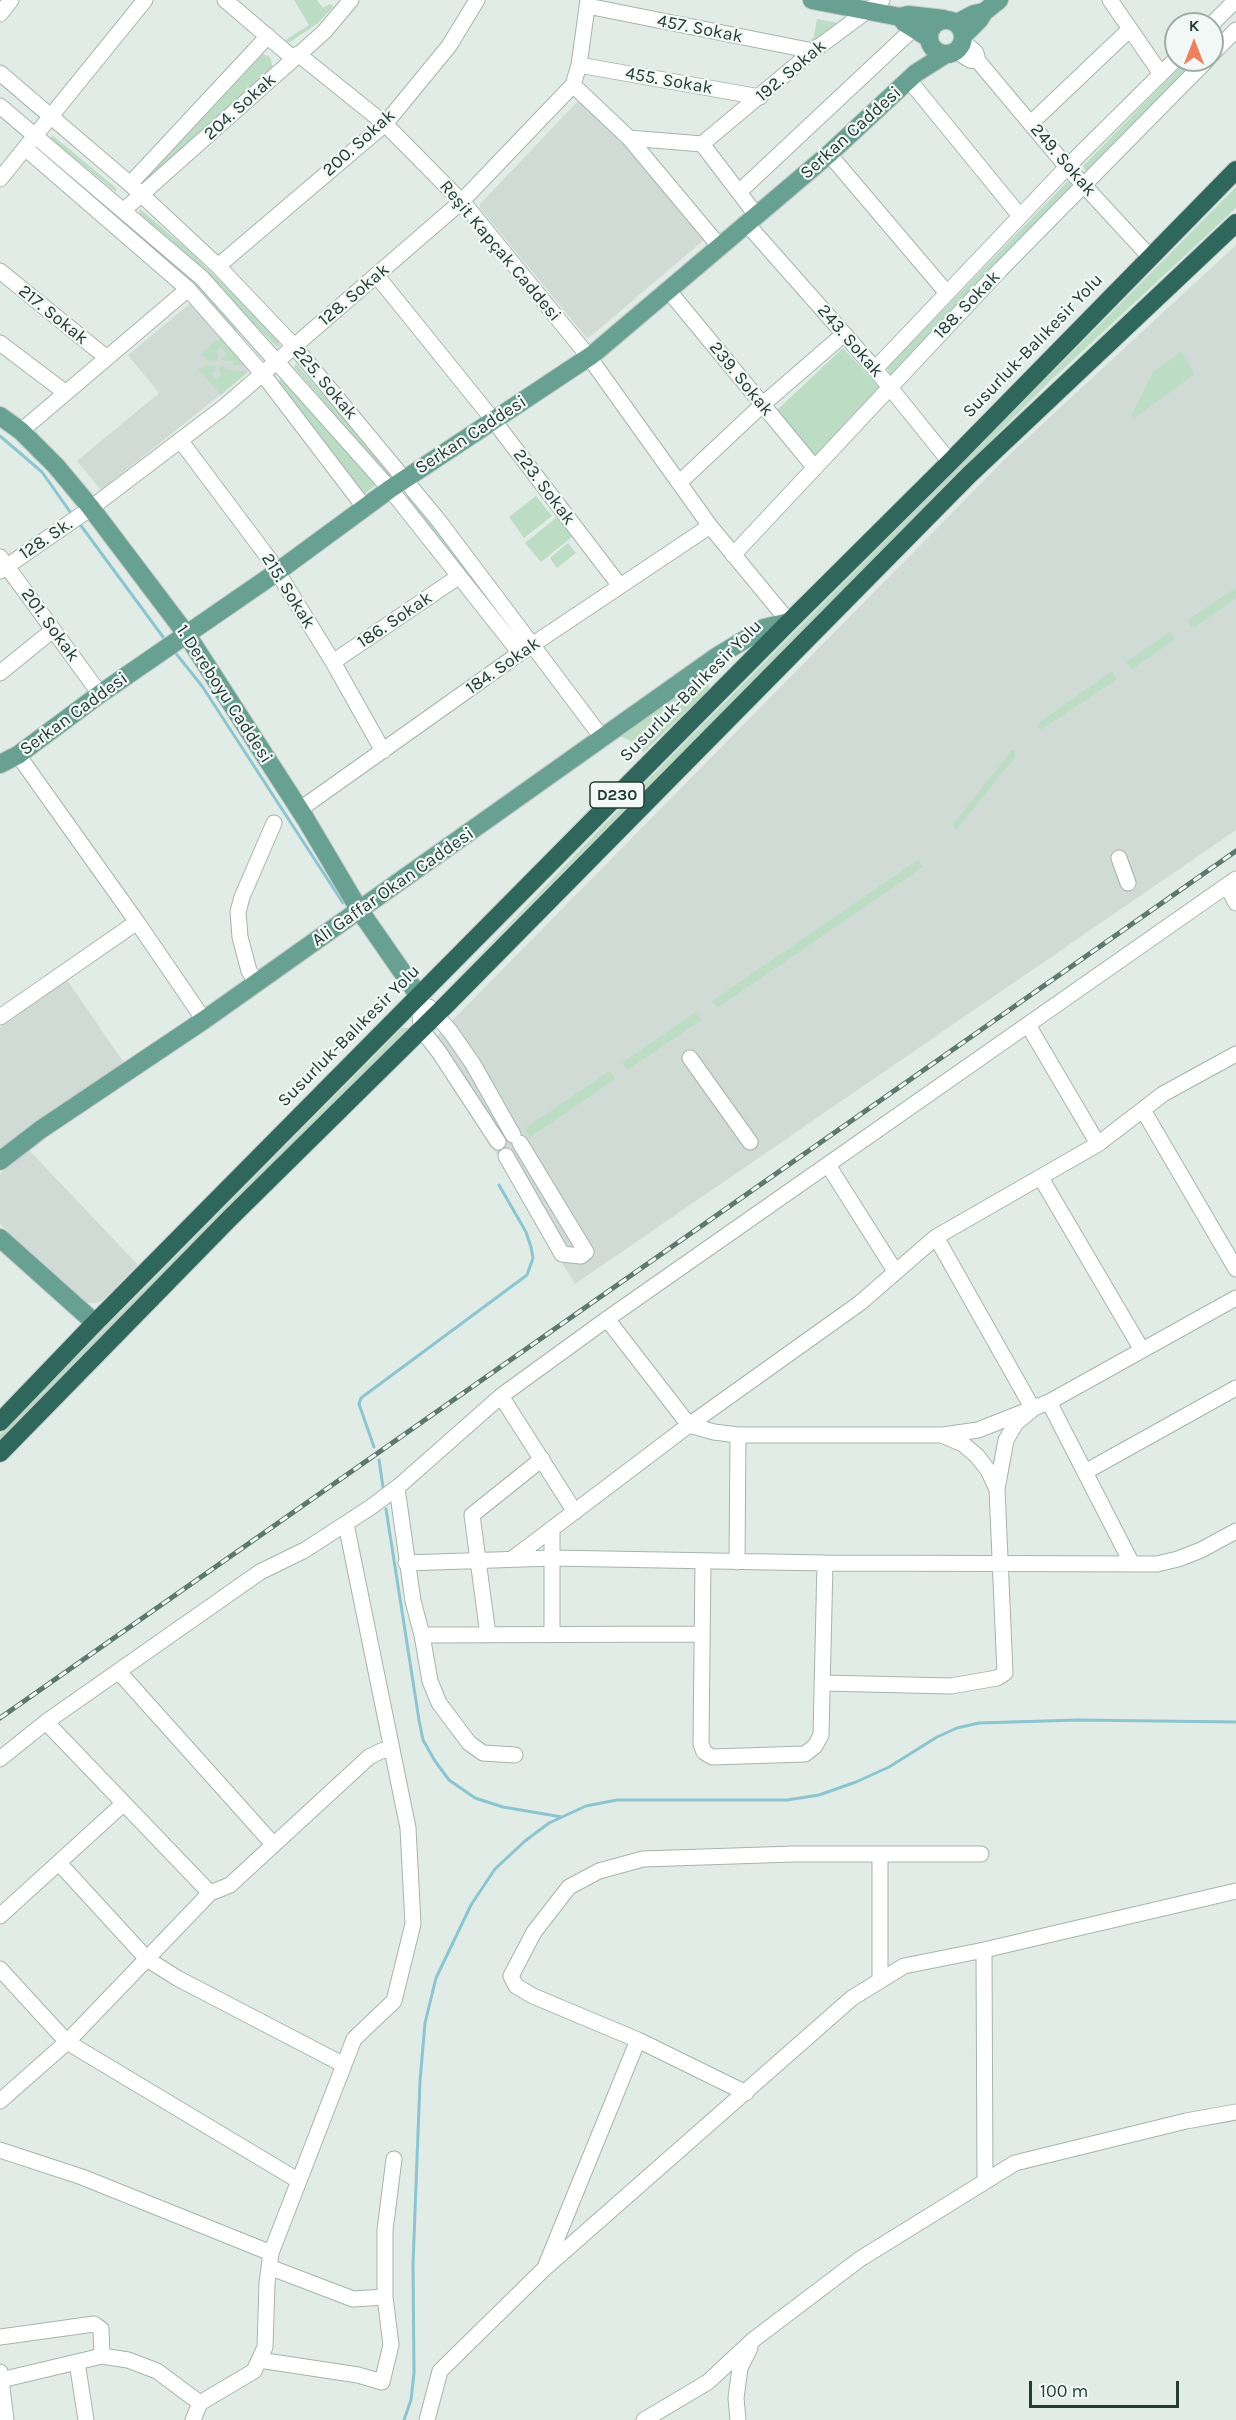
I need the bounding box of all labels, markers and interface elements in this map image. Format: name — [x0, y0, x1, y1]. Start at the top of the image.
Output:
street label: 457. Sokak — [655, 10, 745, 48]
north arrow — [1164, 12, 1224, 72]
text: K — [1189, 16, 1199, 35]
street label: 192. Sokak — [751, 35, 831, 107]
street label: 455. Sokak — [623, 63, 715, 99]
street label: 204. Sokak — [199, 69, 281, 145]
street label: Serkan Caddesi — [796, 82, 906, 184]
street label: 200. Sokak — [318, 105, 400, 181]
street label: 249. Sokak — [1026, 119, 1100, 201]
street label: Reşit Kapçak Caddesi — [435, 176, 565, 326]
street label: 128. Sokak — [314, 259, 394, 331]
street label: 188. Sokak — [929, 266, 1005, 344]
street label: Susurluk-Balıkesir Yolu — [959, 269, 1107, 423]
street label: 217. Sokak — [14, 280, 92, 350]
street label: 243. Sokak — [812, 300, 888, 382]
street label: 239. Sokak — [704, 337, 778, 421]
street label: 225. Sokak — [288, 342, 362, 424]
street label: Serkan Caddesi — [411, 391, 531, 479]
street label: 223. Sokak — [508, 445, 580, 529]
street label: 128. Sk. — [15, 514, 77, 564]
street label: 215. Sokak — [256, 549, 320, 633]
street label: 201. Sokak — [16, 584, 84, 666]
street label: 186. Sokak — [353, 587, 437, 653]
street label: Susurluk-Balıkesir Yolu — [615, 615, 767, 767]
street label: 1. Dereboyu Caddesi — [171, 621, 277, 767]
street label: 184. Sokak — [462, 633, 544, 699]
street label: Serkan Caddesi — [16, 668, 132, 760]
road number: D230 — [590, 782, 644, 808]
street label: Ali Gaffar Okan Caddesi — [308, 823, 478, 951]
street label: Susurluk-Balıkesir Yolu — [273, 960, 425, 1112]
scale bar — [1032, 2369, 1182, 2407]
text: 100 m — [1040, 2380, 1088, 2402]

